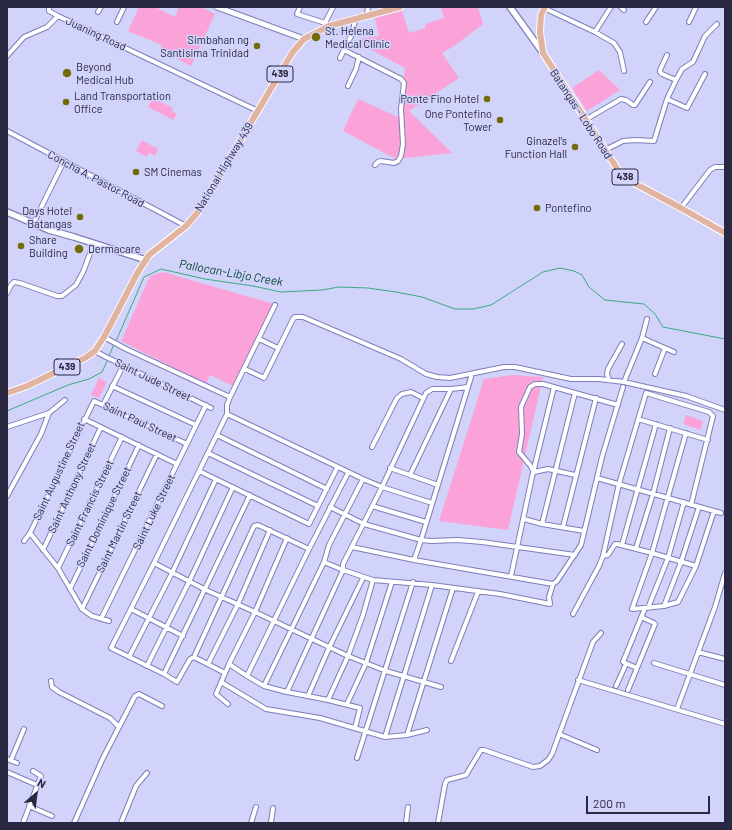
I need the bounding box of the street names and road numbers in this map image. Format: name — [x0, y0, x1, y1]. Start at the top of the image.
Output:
street label: Juaning Road — [64, 14, 128, 54]
road number: 439 — [267, 66, 293, 82]
street label: Batangas - Lobo Road — [547, 67, 615, 161]
street label: National Highway 439 — [192, 120, 256, 214]
street label: Concha A. Pastor Road — [45, 148, 147, 210]
road number: 438 — [612, 169, 638, 185]
street label: Saint Jude Street — [113, 356, 193, 404]
road number: 439 — [54, 359, 80, 375]
street label: Saint Paul Street — [101, 399, 179, 445]
street label: Saint Augustine Street — [30, 420, 88, 522]
street label: Saint Anthony Street — [45, 441, 99, 535]
street label: Saint Francis Street — [63, 458, 117, 548]
street label: Saint Dominique Street — [74, 464, 134, 570]
street label: Saint Luke Street — [130, 472, 178, 552]
street label: Saint Martin Street — [93, 489, 145, 575]

